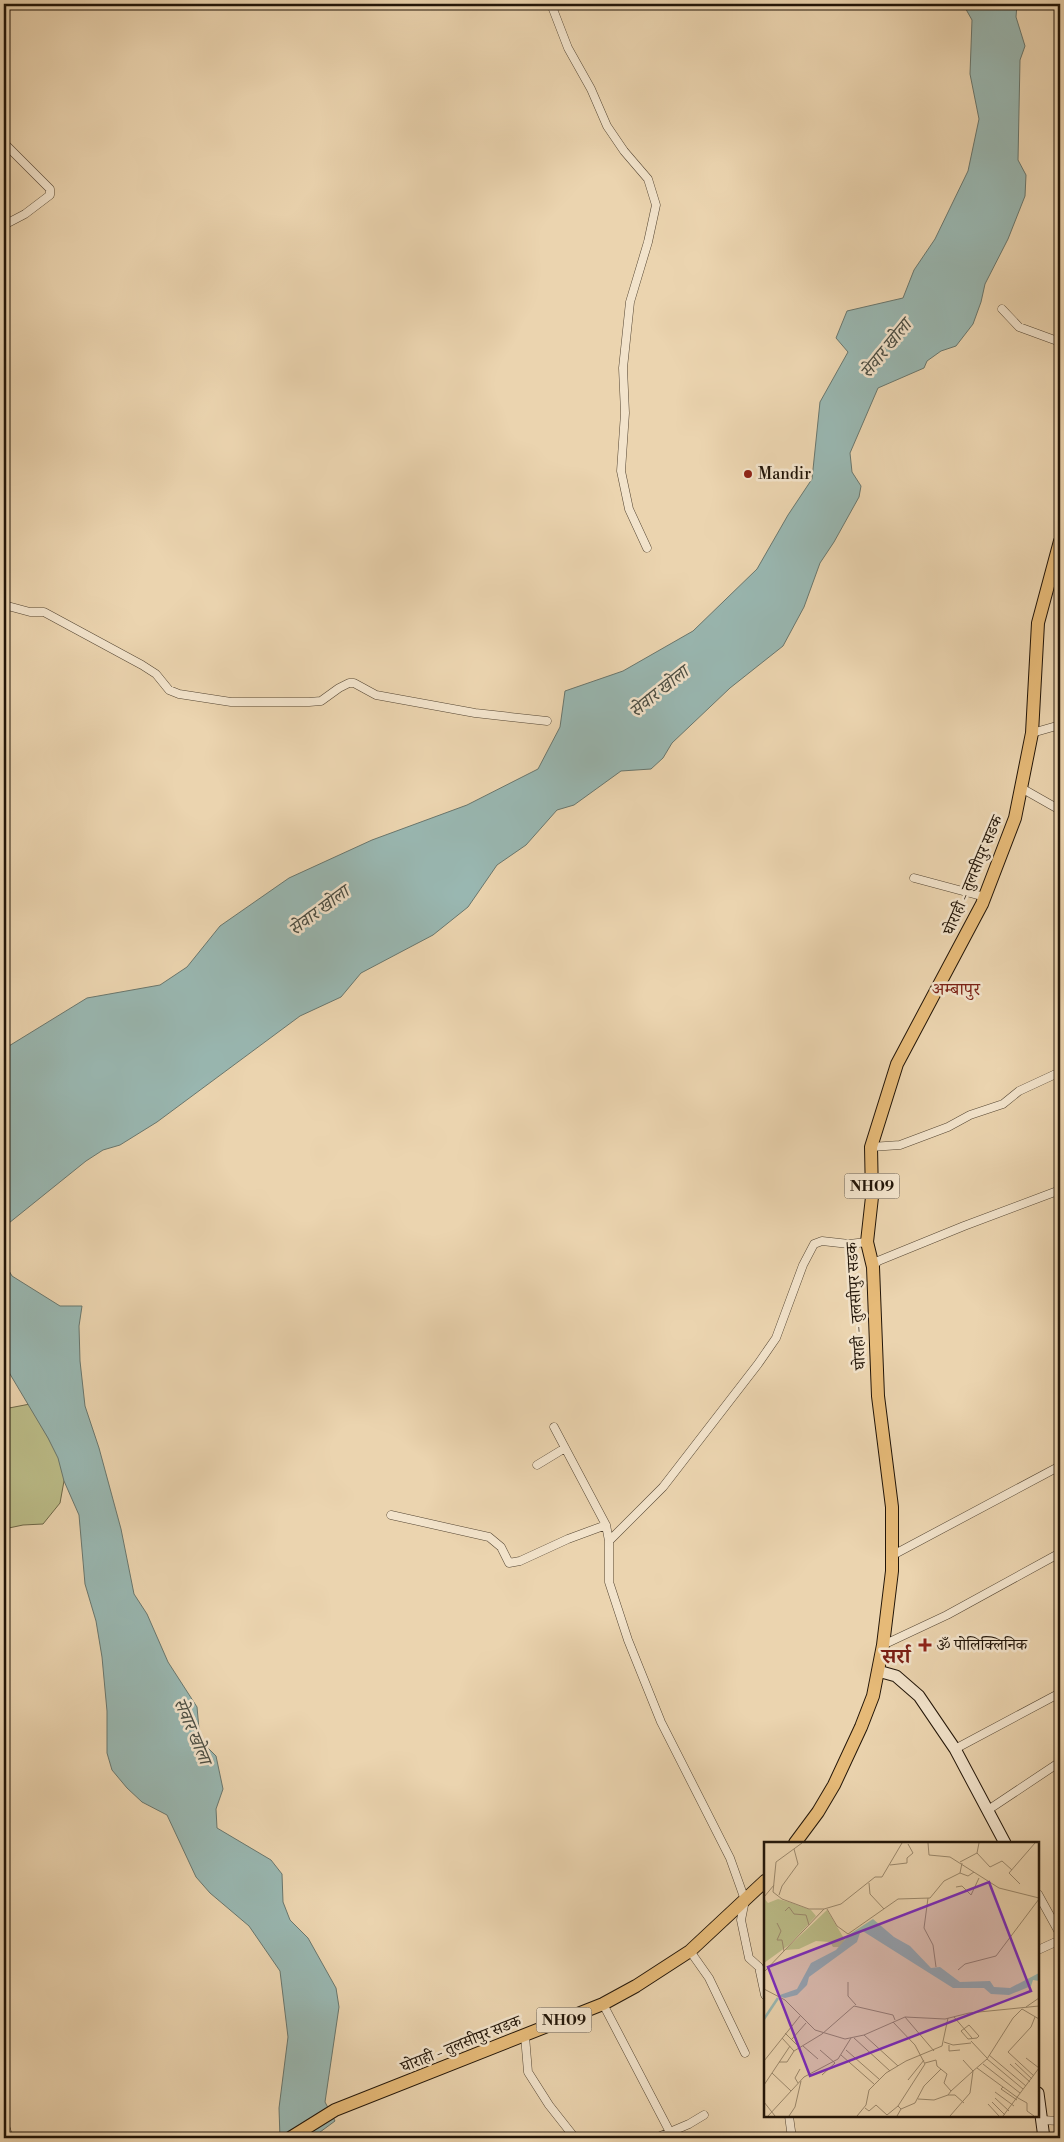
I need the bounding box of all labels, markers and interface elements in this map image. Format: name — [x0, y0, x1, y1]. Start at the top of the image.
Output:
water label: सेवार खोला — [855, 312, 919, 383]
place label: Mandir — [758, 464, 811, 484]
marker: Mandir — [742, 468, 754, 480]
water label: सेवार खोला — [625, 659, 696, 723]
street label: घोराही - तुलसीपुर सडक — [938, 811, 1008, 939]
water label: सेवार खोला — [284, 879, 357, 941]
district label: अम्बापुर — [932, 978, 981, 1001]
road number: NH09 — [844, 1174, 900, 1198]
street label: घोराही - तुलसीपुर सडक — [841, 1240, 871, 1372]
place label: ॐ पोलिक्लिनिक — [936, 1635, 1029, 1655]
marker: ॐ पोलिक्लिनिक — [918, 1638, 932, 1652]
district label: सर्रा — [880, 1644, 912, 1670]
water label: सेवार खोला — [168, 1695, 218, 1771]
inset map — [764, 1842, 1039, 2117]
road number: NH09 — [536, 2008, 592, 2032]
street label: घोराही - तुलसीपुर सडक — [397, 2010, 526, 2078]

